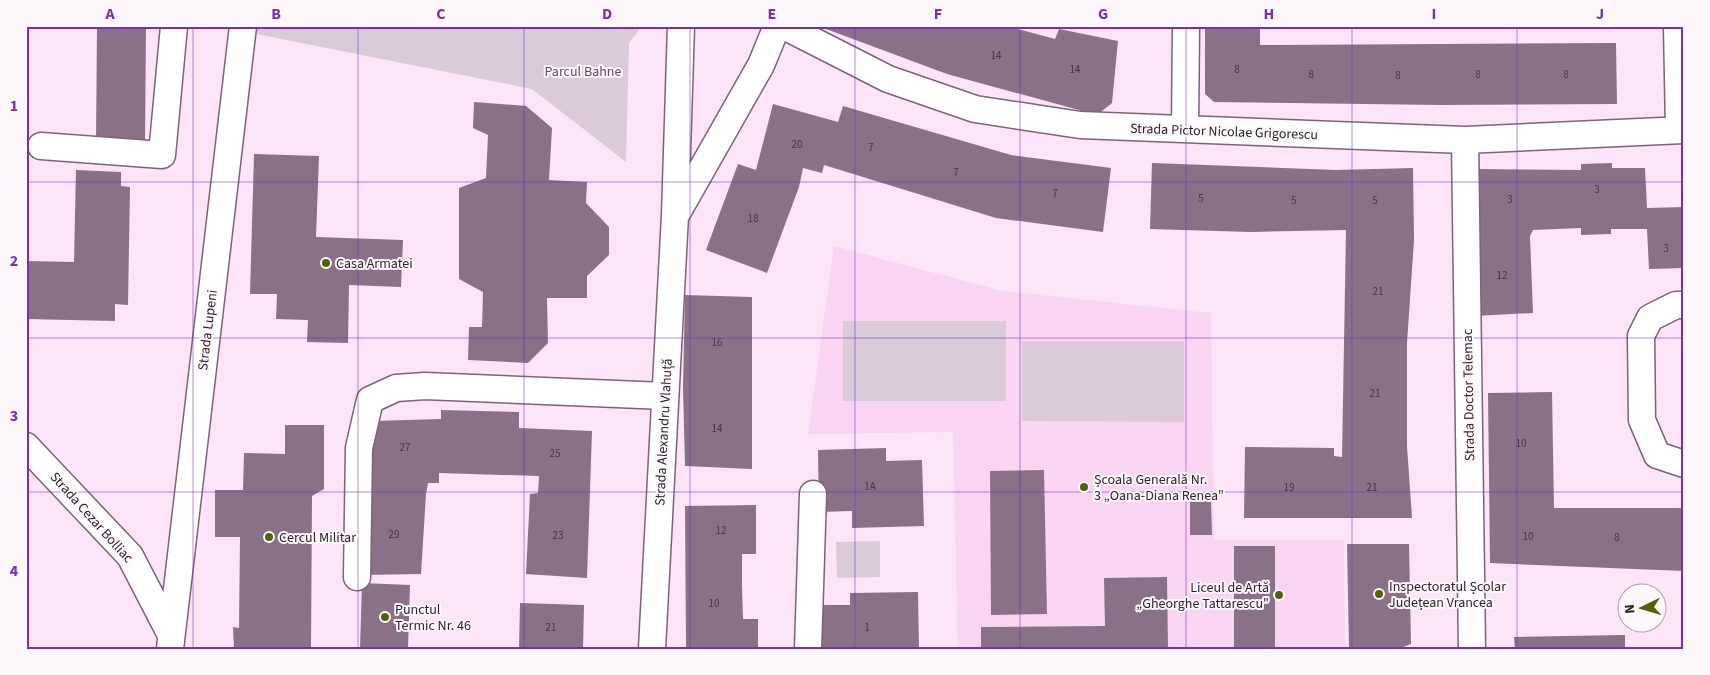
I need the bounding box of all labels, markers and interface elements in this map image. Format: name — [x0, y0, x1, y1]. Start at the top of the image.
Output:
text: A — [104, 3, 115, 25]
text: B — [271, 3, 281, 25]
text: C — [436, 3, 446, 25]
text: D — [602, 3, 612, 25]
text: E — [768, 3, 776, 25]
text: F — [934, 3, 942, 25]
text: G — [1098, 3, 1108, 25]
text: H — [1264, 3, 1274, 25]
text: I — [1432, 3, 1436, 25]
text: J — [1596, 3, 1604, 25]
house number: 14 — [991, 48, 1002, 63]
park label: Parcul Bahne — [545, 62, 622, 82]
house number: 14 — [1070, 62, 1081, 77]
house number: 8 — [1234, 62, 1240, 77]
house number: 8 — [1308, 67, 1314, 82]
house number: 8 — [1475, 67, 1481, 82]
house number: 8 — [1563, 67, 1569, 82]
house number: 8 — [1395, 68, 1401, 83]
text: 1 — [10, 95, 18, 117]
street label: Strada Pictor Nicolae Grigorescu — [1130, 119, 1318, 145]
house number: 20 — [792, 137, 802, 152]
house number: 7 — [868, 140, 874, 155]
house number: 7 — [953, 165, 959, 180]
house number: 3 — [1594, 182, 1600, 197]
house number: 7 — [1052, 186, 1058, 201]
house number: 5 — [1198, 191, 1204, 206]
house number: 3 — [1507, 192, 1513, 207]
house number: 5 — [1291, 193, 1297, 208]
house number: 5 — [1372, 193, 1378, 208]
house number: 18 — [748, 211, 759, 226]
house number: 3 — [1663, 241, 1669, 256]
text: 2 — [10, 250, 18, 272]
place label: Casa Armatei — [336, 254, 413, 274]
marker: Casa Armatei — [320, 257, 332, 269]
house number: 12 — [1497, 268, 1507, 283]
house number: 21 — [1373, 284, 1383, 299]
street label: Strada Lupeni — [193, 289, 223, 372]
street label: Strada Doctor Telemac — [1458, 328, 1480, 461]
house number: 16 — [712, 335, 723, 350]
street label: Strada Alexandru Vlahuță — [650, 358, 678, 506]
house number: 21 — [1370, 386, 1380, 401]
text: 3 — [10, 405, 18, 427]
house number: 14 — [712, 421, 723, 436]
house number: 10 — [1516, 436, 1526, 451]
house number: 27 — [400, 440, 410, 455]
house number: 25 — [550, 446, 560, 461]
street label: Strada Cezar Bolliac — [45, 468, 138, 568]
place label: Școala Generală Nr. 3 „Oana-Diana Renea" — [1094, 470, 1224, 506]
house number: 1A — [864, 479, 876, 494]
house number: 19 — [1284, 480, 1294, 495]
house number: 21 — [1367, 480, 1377, 495]
marker: Școala Generală Nr. 3 „Oana-Diana Renea" — [1078, 481, 1090, 493]
house number: 12 — [716, 523, 726, 538]
house number: 29 — [389, 527, 399, 542]
place label: Cercul Militar — [279, 528, 356, 548]
house number: 23 — [553, 528, 563, 543]
house number: 10 — [1523, 529, 1533, 544]
house number: 8 — [1614, 530, 1620, 545]
marker: Cercul Militar — [263, 531, 275, 543]
text: 4 — [10, 560, 19, 582]
place label: Inspectoratul Școlar Județean Vrancea — [1389, 577, 1506, 613]
place label: Liceul de Artă „Gheorghe Tattarescu" — [1136, 578, 1269, 614]
north arrow — [1618, 582, 1668, 632]
marker: Inspectoratul Școlar Județean Vrancea — [1373, 588, 1385, 600]
marker: Liceul de Artă „Gheorghe Tattarescu" — [1273, 589, 1285, 601]
house number: 10 — [709, 596, 719, 611]
place label: Punctul Termic Nr. 46 — [395, 600, 471, 636]
text: N — [1620, 604, 1640, 615]
marker: Punctul Termic Nr. 46 — [379, 611, 391, 623]
house number: 21 — [546, 620, 556, 635]
house number: 1 — [864, 620, 870, 635]

